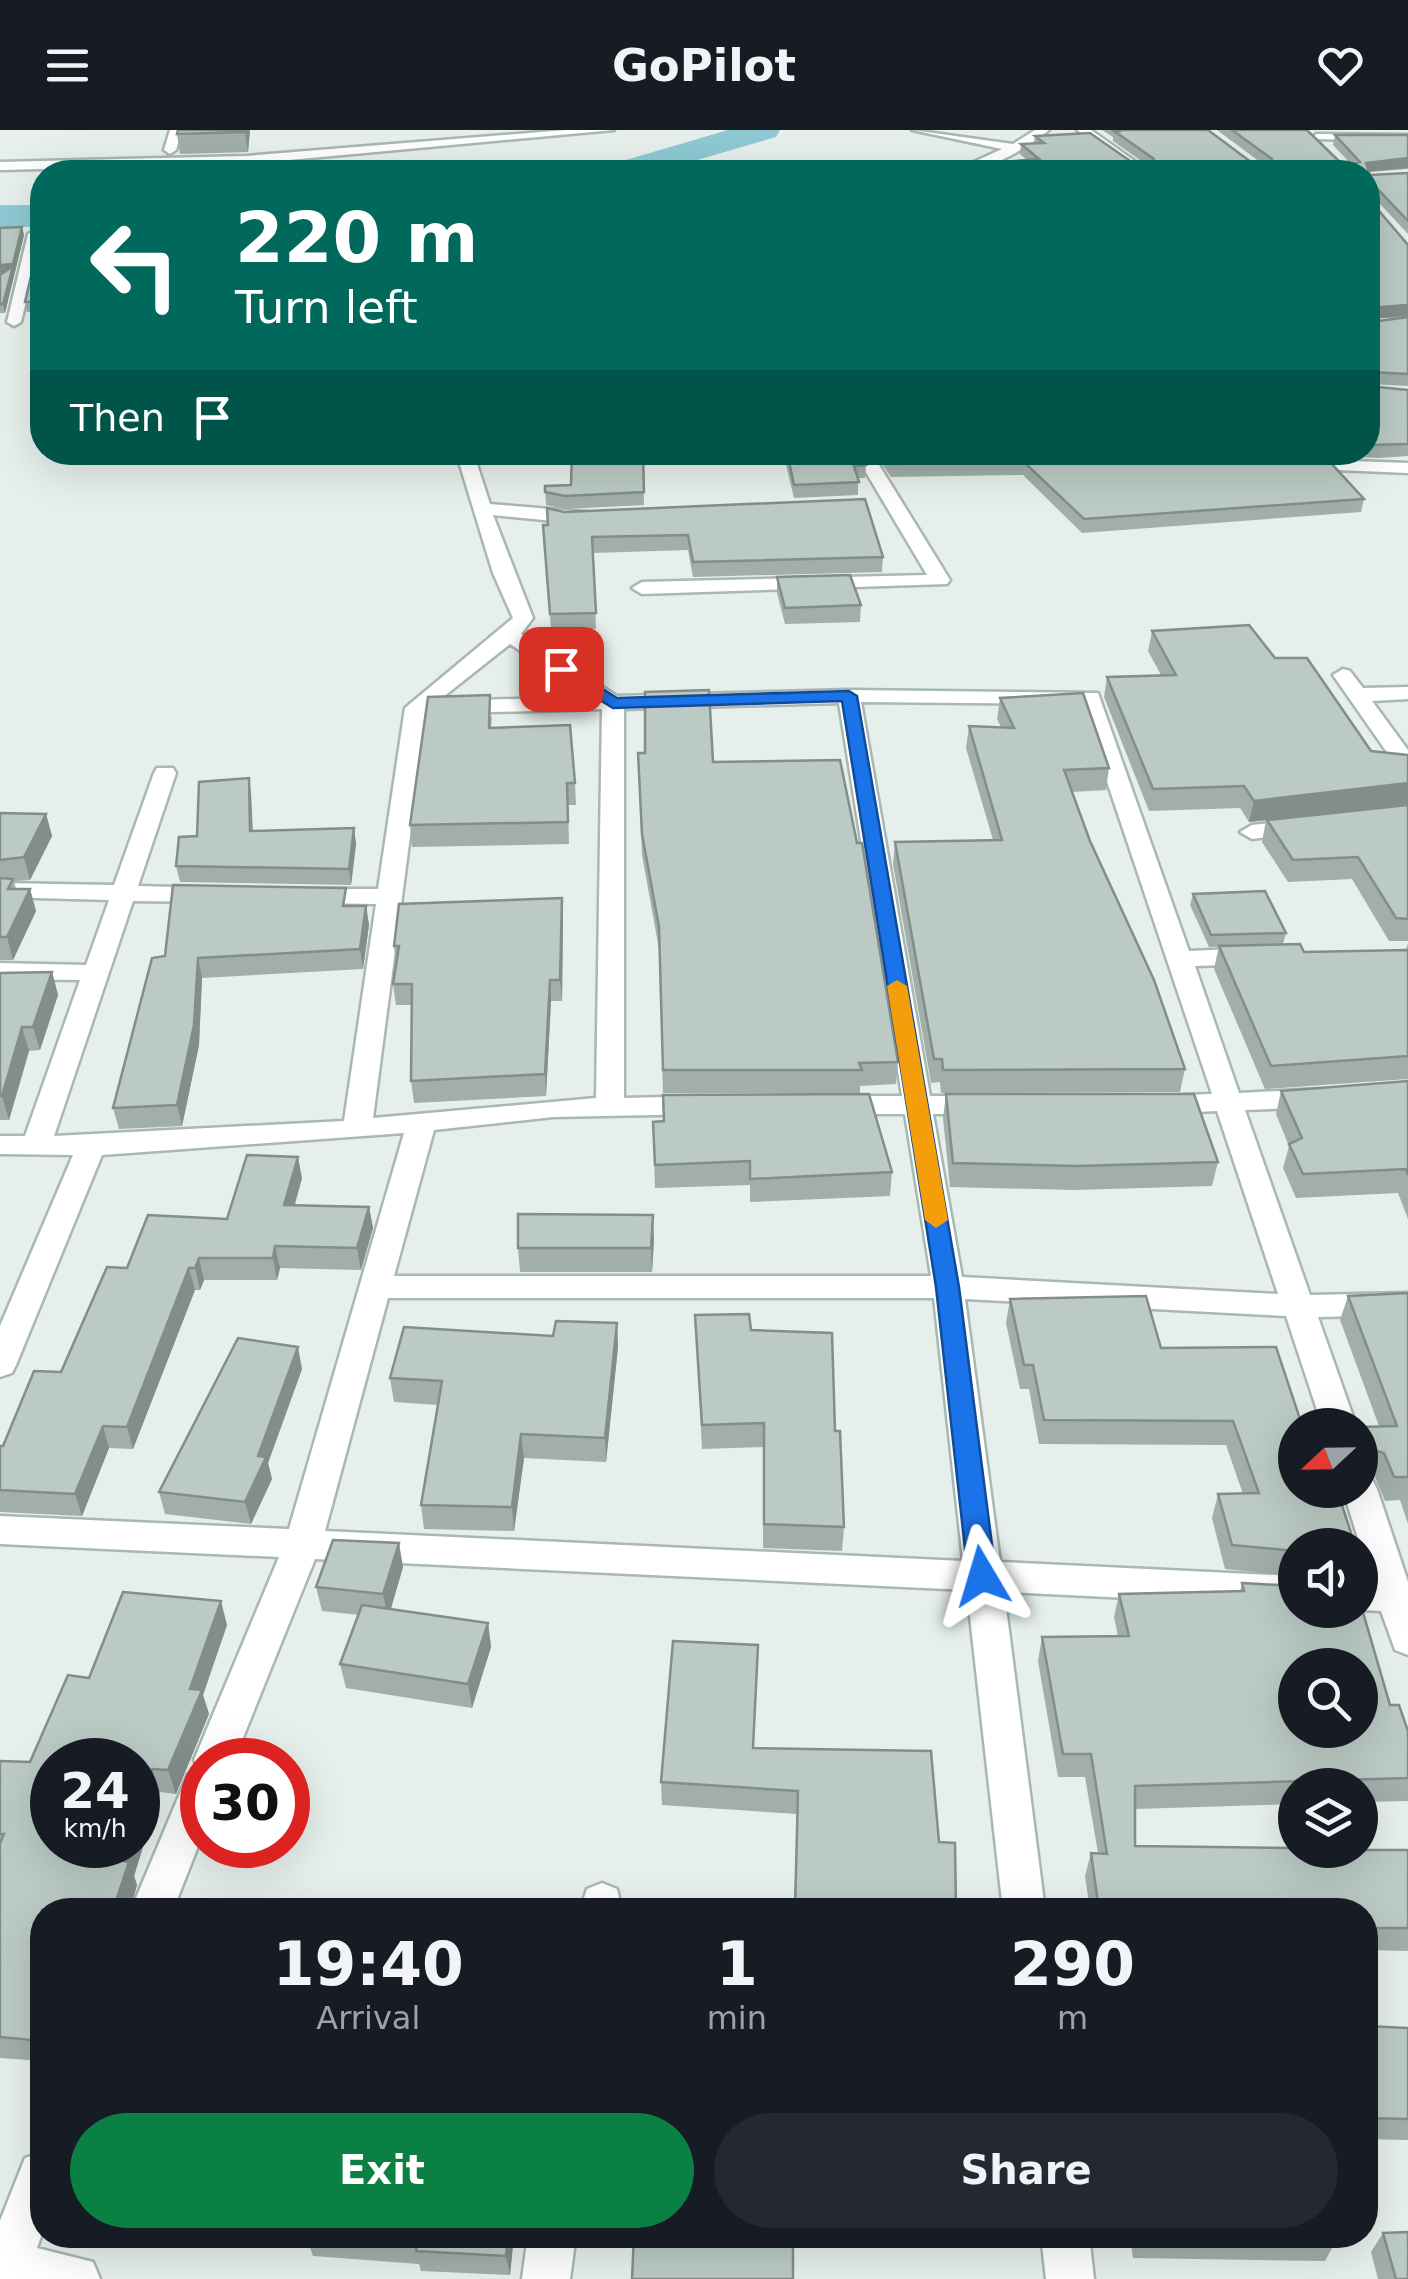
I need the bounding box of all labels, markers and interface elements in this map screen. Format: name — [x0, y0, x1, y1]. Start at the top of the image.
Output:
icon: menu — [40, 38, 95, 93]
icon: heart — [1313, 38, 1368, 93]
text: GoPilot — [612, 39, 796, 92]
text: 220 m — [235, 197, 478, 279]
icon: left — [70, 200, 200, 330]
text: Turn left — [235, 281, 418, 334]
icon: arrive — [185, 390, 240, 445]
text: Then — [70, 396, 165, 440]
pin — [519, 627, 604, 712]
icon: arrive — [534, 642, 589, 697]
north arrow — [1278, 1408, 1378, 1508]
map controls — [1278, 1408, 1378, 1868]
position arrow — [930, 1524, 1034, 1628]
button: sound — [1278, 1528, 1378, 1628]
button: search — [1278, 1648, 1378, 1748]
speed limit sign: 30 — [180, 1738, 310, 1868]
text: 24 — [60, 1762, 130, 1820]
button: layers — [1278, 1768, 1378, 1868]
text: km/h — [63, 1814, 127, 1843]
text: 19:40 — [273, 1929, 464, 1999]
text: 1 — [716, 1929, 758, 1999]
text: 290 — [1010, 1929, 1135, 1999]
text: Arrival — [316, 1999, 420, 2037]
text: min — [707, 1999, 767, 2037]
text: m — [1057, 1999, 1088, 2037]
button: Exit — [70, 2113, 694, 2228]
button: Share — [714, 2113, 1338, 2228]

